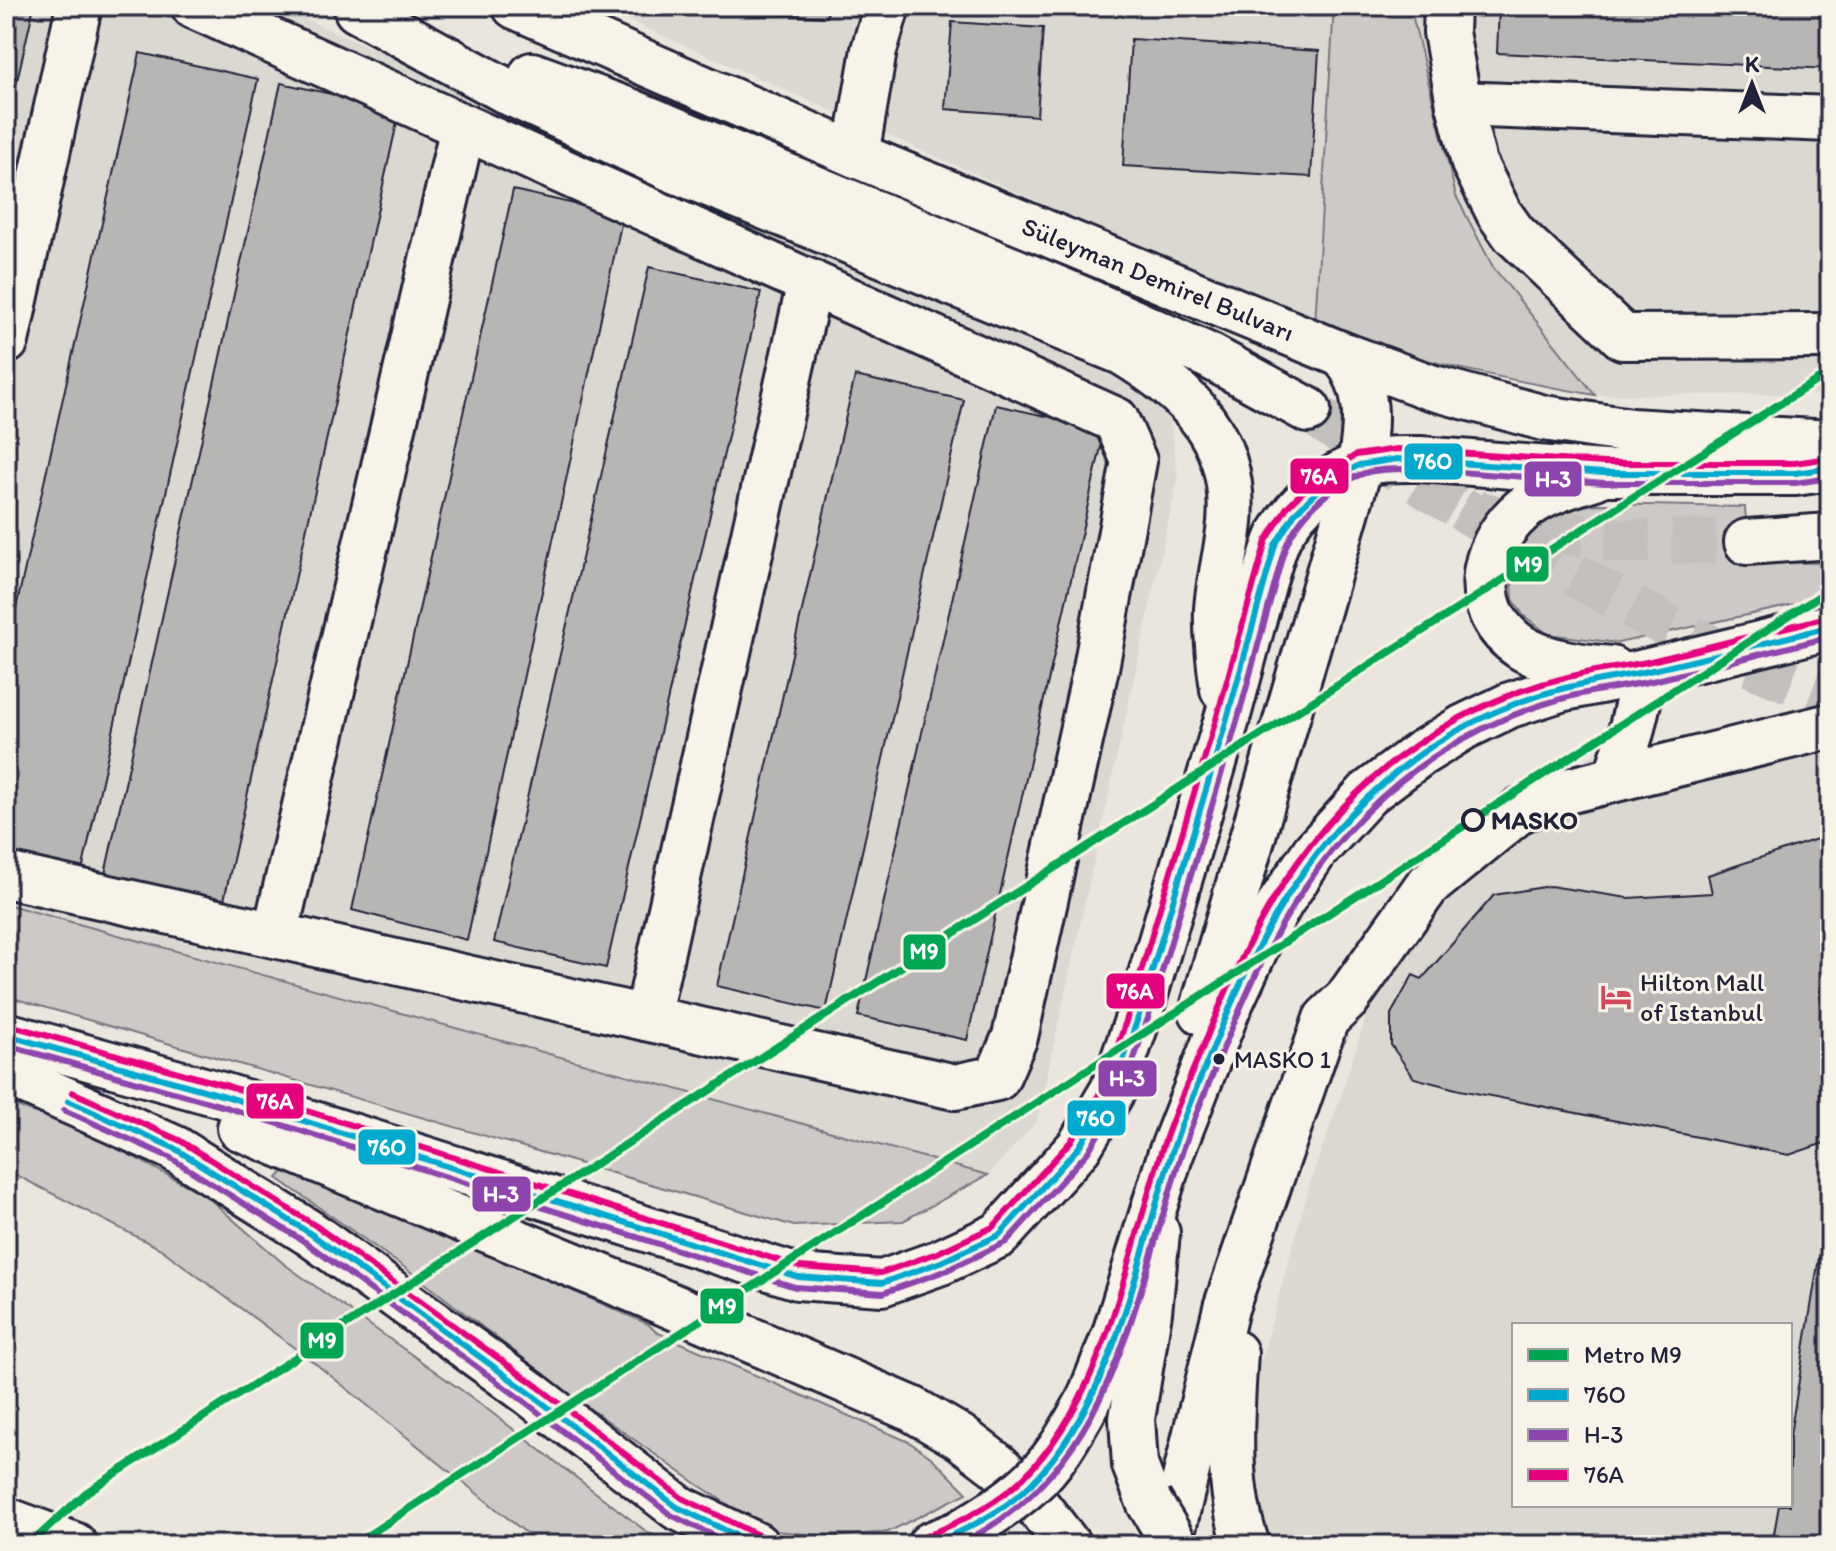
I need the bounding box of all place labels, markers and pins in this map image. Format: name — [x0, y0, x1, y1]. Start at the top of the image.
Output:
place label: MASKO — [1491, 804, 1578, 836]
marker: MASKO — [1462, 809, 1484, 831]
place label: Hilton Mall of Istanbul — [1640, 966, 1764, 1028]
hotel icon: Hilton Mall of Istanbul — [1599, 980, 1633, 1014]
place label: MASKO 1 — [1234, 1045, 1331, 1074]
marker: MASKO 1 — [1211, 1051, 1227, 1067]

